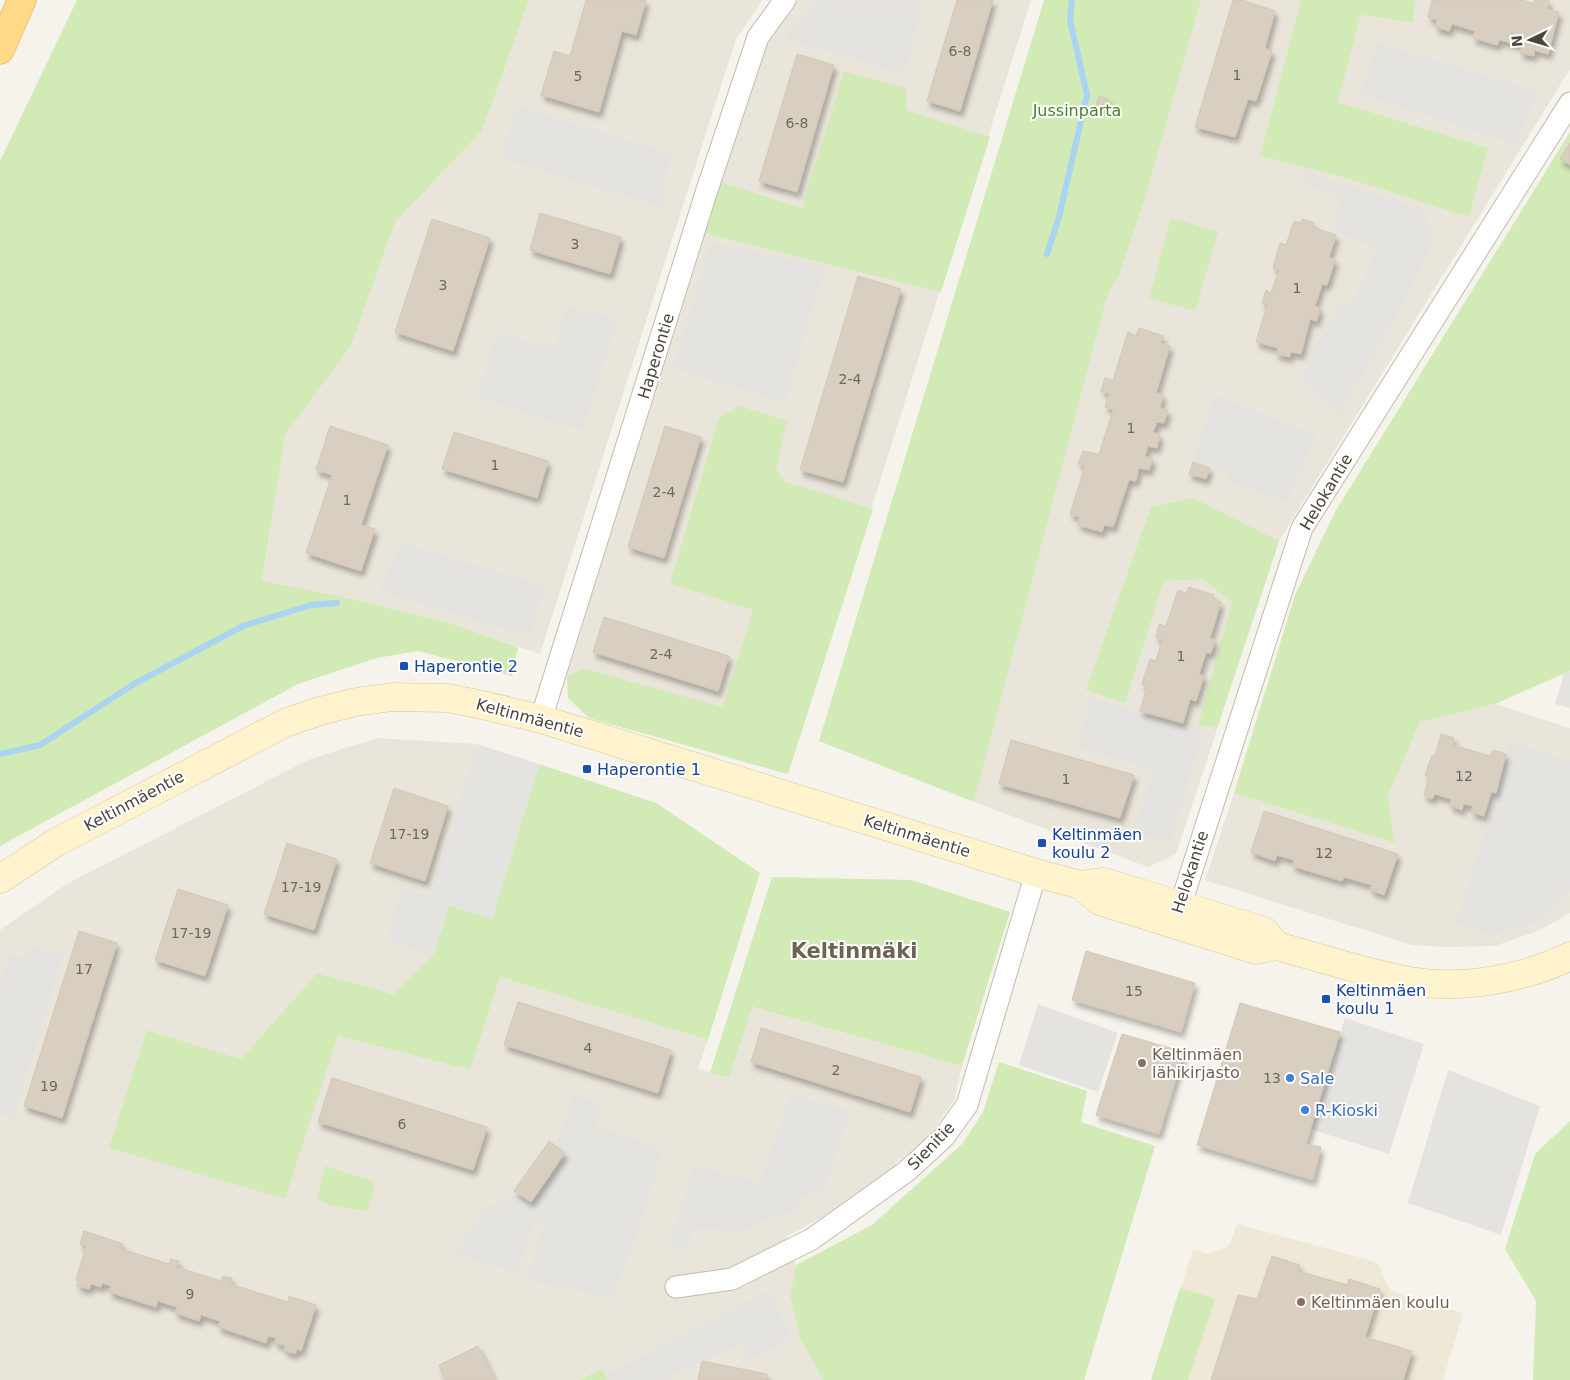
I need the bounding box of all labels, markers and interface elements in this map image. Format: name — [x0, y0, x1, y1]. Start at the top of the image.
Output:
north arrow — [1505, 15, 1555, 65]
text: N — [1509, 35, 1526, 48]
house number: 6-8 — [949, 43, 971, 59]
house number: 1 — [1233, 67, 1241, 83]
house number: 5 — [574, 68, 582, 84]
park label: Jussinparta — [1032, 101, 1121, 120]
house number: 6-8 — [786, 115, 808, 131]
house number: 3 — [571, 236, 579, 252]
house number: 3 — [439, 277, 447, 293]
house number: 1 — [1293, 280, 1301, 296]
street label: Haperontie — [634, 311, 678, 401]
house number: 2-4 — [839, 371, 862, 387]
house number: 1 — [1127, 420, 1135, 436]
street label: Helokantie — [1296, 450, 1356, 534]
house number: 1 — [491, 457, 499, 473]
house number: 2-4 — [653, 484, 676, 500]
house number: 1 — [343, 492, 351, 508]
house number: 2-4 — [650, 646, 673, 662]
house number: 1 — [1177, 648, 1185, 664]
place label: Haperontie 2 — [414, 657, 518, 676]
marker: Haperontie 2 — [398, 660, 410, 672]
street label: Keltinmäentie — [474, 694, 586, 742]
place label: Haperontie 1 — [597, 760, 701, 779]
marker: Haperontie 1 — [581, 763, 593, 775]
street label: Keltinmäentie — [81, 767, 187, 835]
house number: 12 — [1455, 768, 1473, 784]
house number: 1 — [1062, 771, 1070, 787]
street label: Keltinmäentie — [861, 811, 973, 861]
place label: Keltinmäen koulu 2 — [1052, 825, 1142, 862]
house number: 17-19 — [389, 826, 429, 842]
street label: Helokantie — [1168, 828, 1212, 916]
marker: Keltinmäen koulu 2 — [1036, 837, 1048, 849]
house number: 12 — [1315, 845, 1333, 861]
house number: 17-19 — [281, 879, 321, 895]
house number: 17-19 — [171, 925, 211, 941]
district label: Keltinmäki — [791, 939, 917, 963]
house number: 17 — [75, 961, 93, 977]
place label: Keltinmäen koulu 1 — [1336, 981, 1426, 1018]
house number: 15 — [1125, 983, 1143, 999]
marker: Keltinmäen koulu 1 — [1320, 993, 1332, 1005]
house number: 4 — [584, 1040, 593, 1056]
place label: Keltinmäen lähikirjasto — [1152, 1045, 1242, 1082]
marker: Keltinmäen lähikirjasto — [1136, 1057, 1148, 1069]
house number: 2 — [832, 1062, 840, 1078]
place label: Sale — [1300, 1069, 1334, 1088]
house number: 13 — [1263, 1070, 1281, 1086]
marker: Sale — [1284, 1072, 1296, 1084]
house number: 19 — [40, 1078, 58, 1094]
place label: R-Kioski — [1315, 1101, 1378, 1120]
marker: R-Kioski — [1299, 1104, 1311, 1116]
house number: 6 — [398, 1116, 407, 1132]
street label: Sienitie — [903, 1118, 959, 1174]
house number: 9 — [186, 1286, 194, 1302]
place label: Keltinmäen koulu — [1311, 1293, 1450, 1312]
marker: Keltinmäen koulu — [1295, 1296, 1307, 1308]

